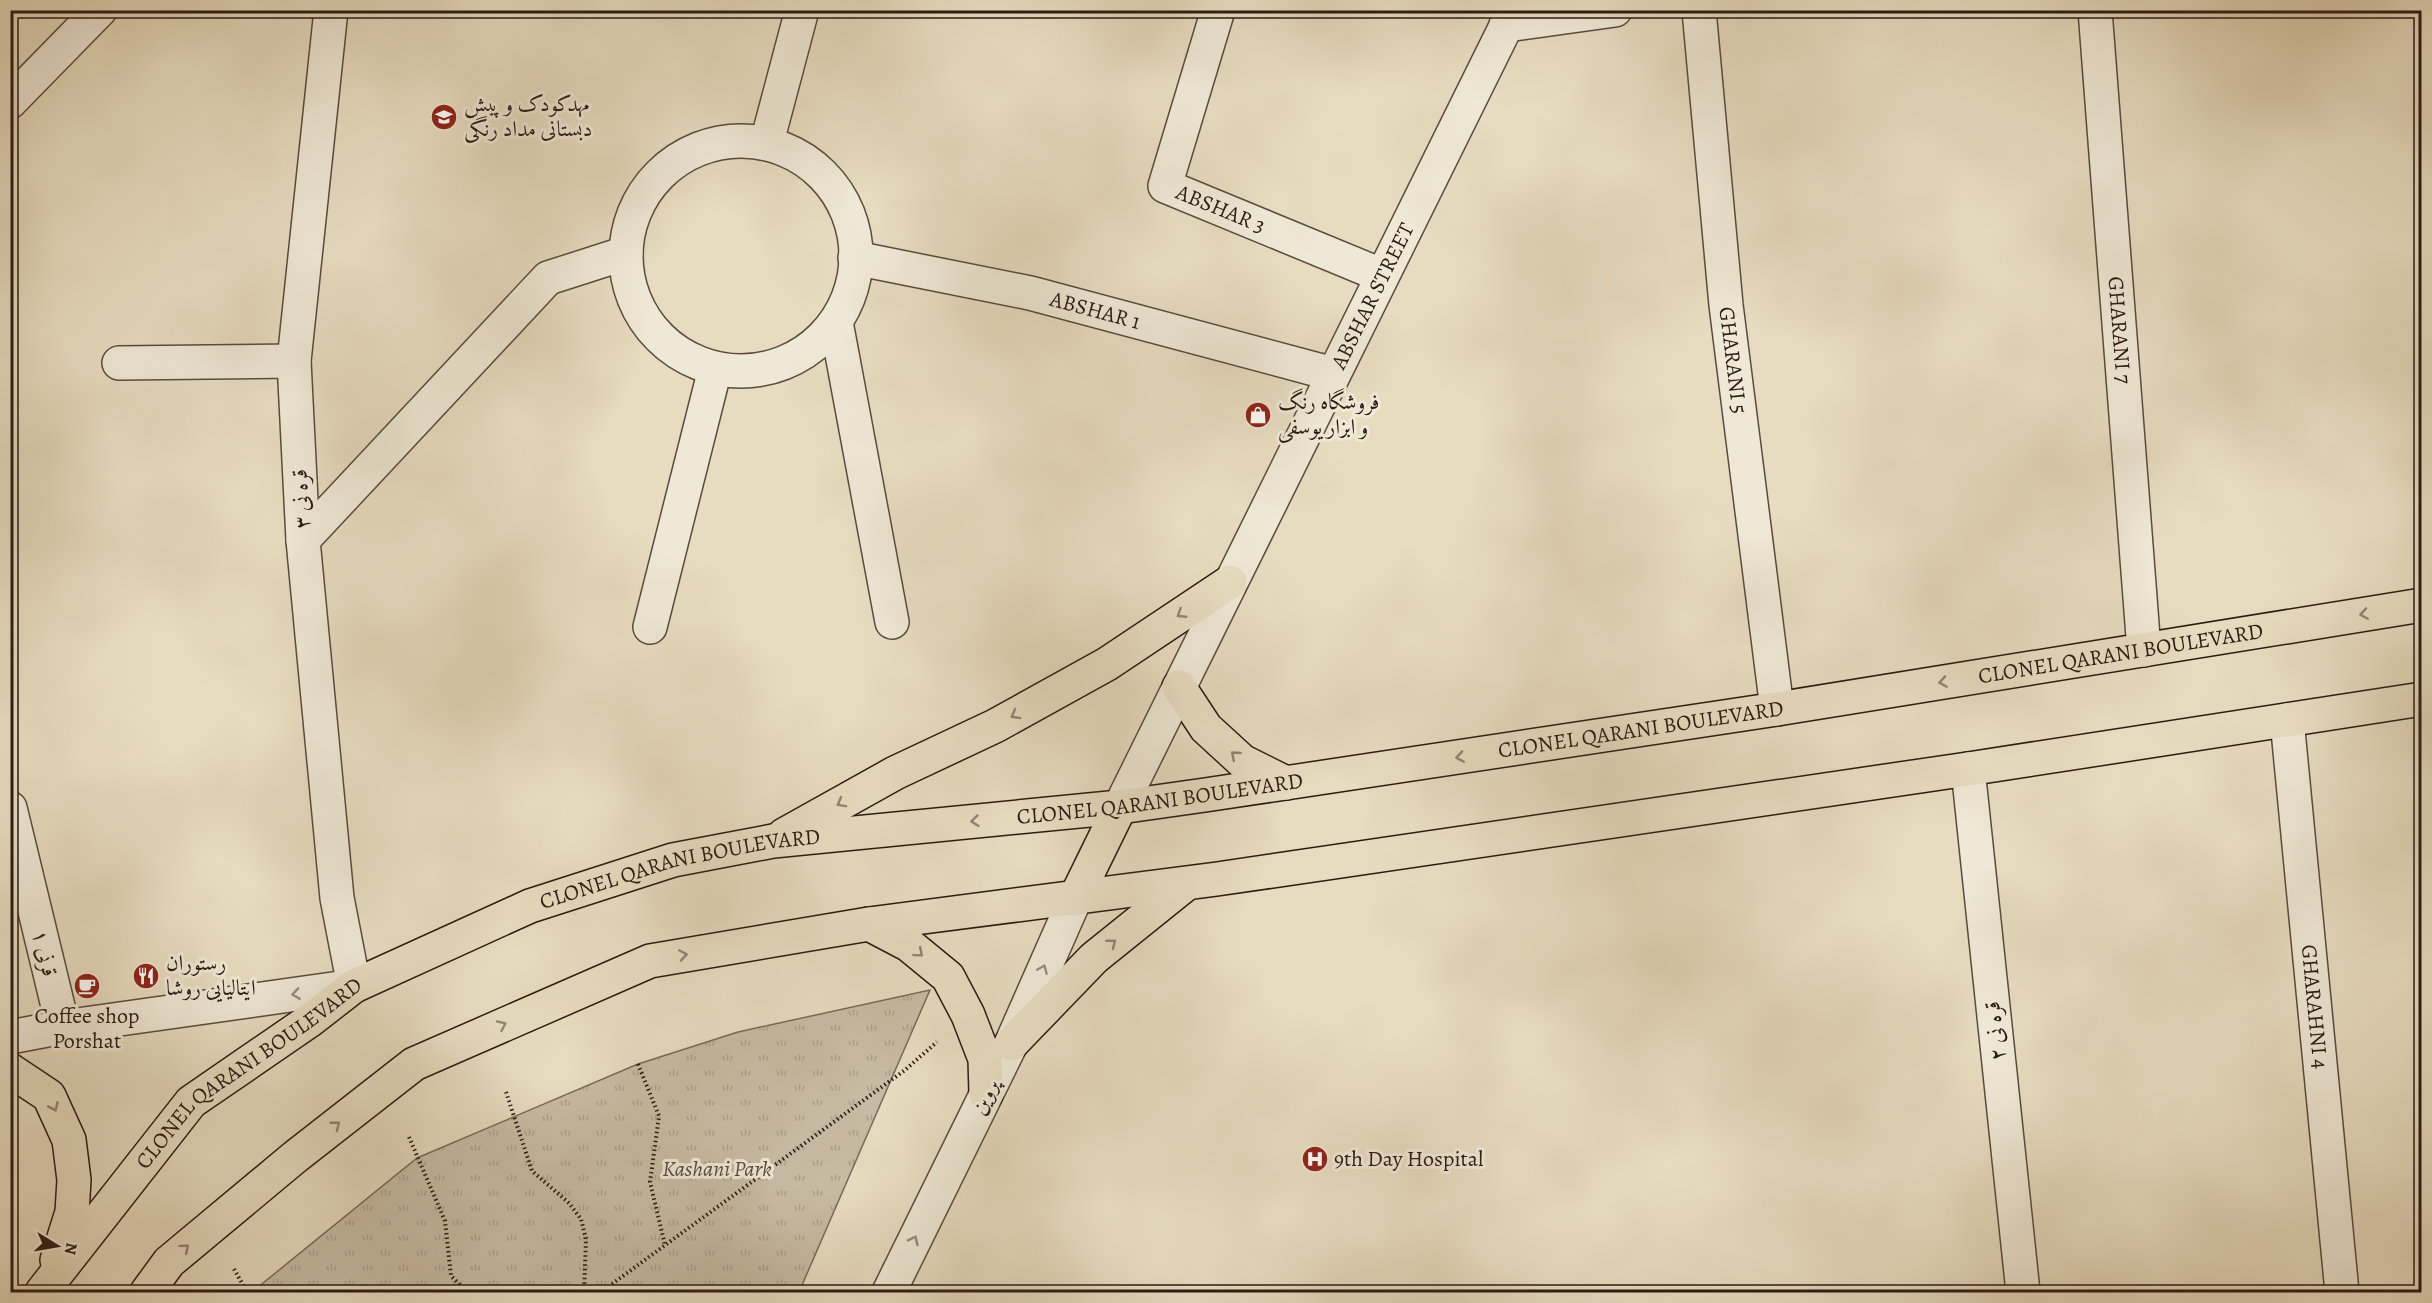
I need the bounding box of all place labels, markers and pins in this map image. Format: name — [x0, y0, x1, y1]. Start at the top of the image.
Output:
place label: مهدکودک و پیش دبستانی مداد رنگی — [464, 89, 592, 144]
school or university icon: مهدکودک و پیش دبستانی مداد رنگی — [429, 102, 459, 132]
place label: فروشگاه رنگ و ابزار یوسفی — [1278, 387, 1379, 443]
shop icon: فروشگاه رنگ و ابزار یوسفی — [1243, 400, 1273, 430]
place label: رستوران ایتالیایی روشا — [166, 948, 256, 1003]
restaurant icon: رستوران ایتالیایی روشا — [131, 961, 161, 991]
cafe icon: Coffee shop Porshat — [72, 971, 102, 1001]
place label: Coffee shop Porshat — [35, 1001, 139, 1056]
hospital icon: 9th Day Hospital — [1300, 1144, 1330, 1174]
place label: 9th Day Hospital — [1334, 1144, 1484, 1174]

